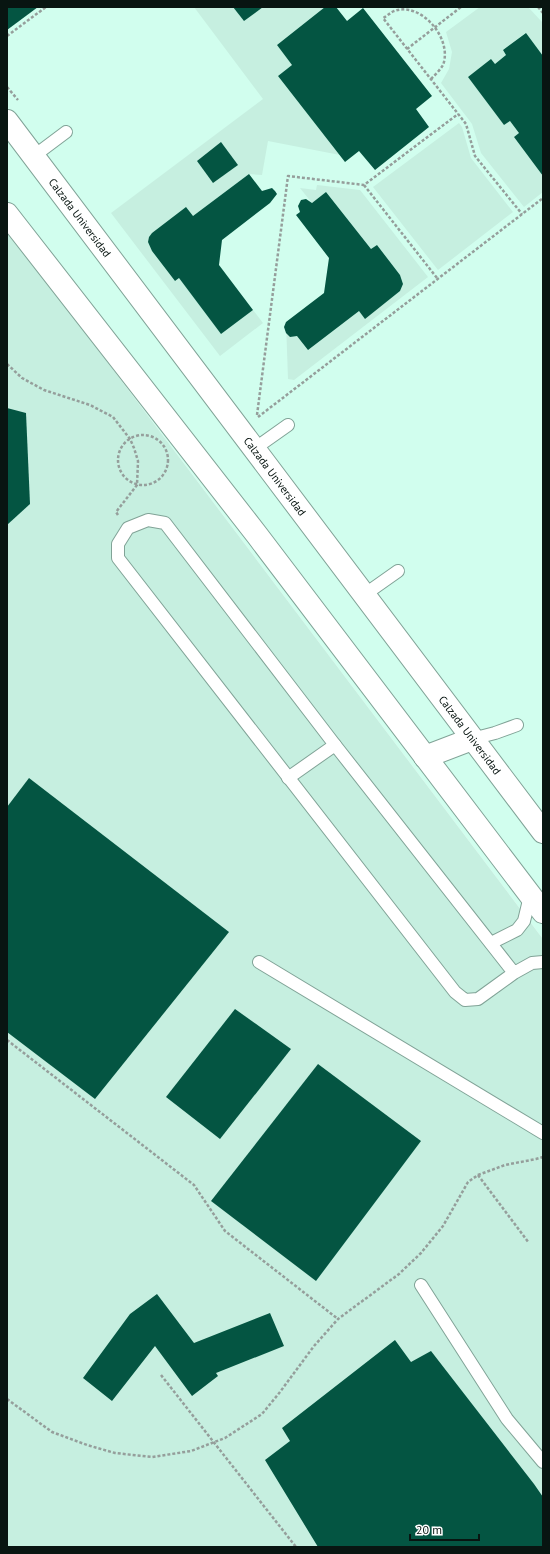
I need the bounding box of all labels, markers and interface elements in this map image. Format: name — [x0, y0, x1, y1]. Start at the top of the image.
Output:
street label: Calzada Universidad — [46, 175, 114, 260]
street label: Calzada Universidad — [241, 434, 309, 519]
street label: Calzada Universidad — [436, 693, 504, 777]
scale bar — [410, 1516, 479, 1542]
text: 20 m — [416, 1522, 442, 1537]

